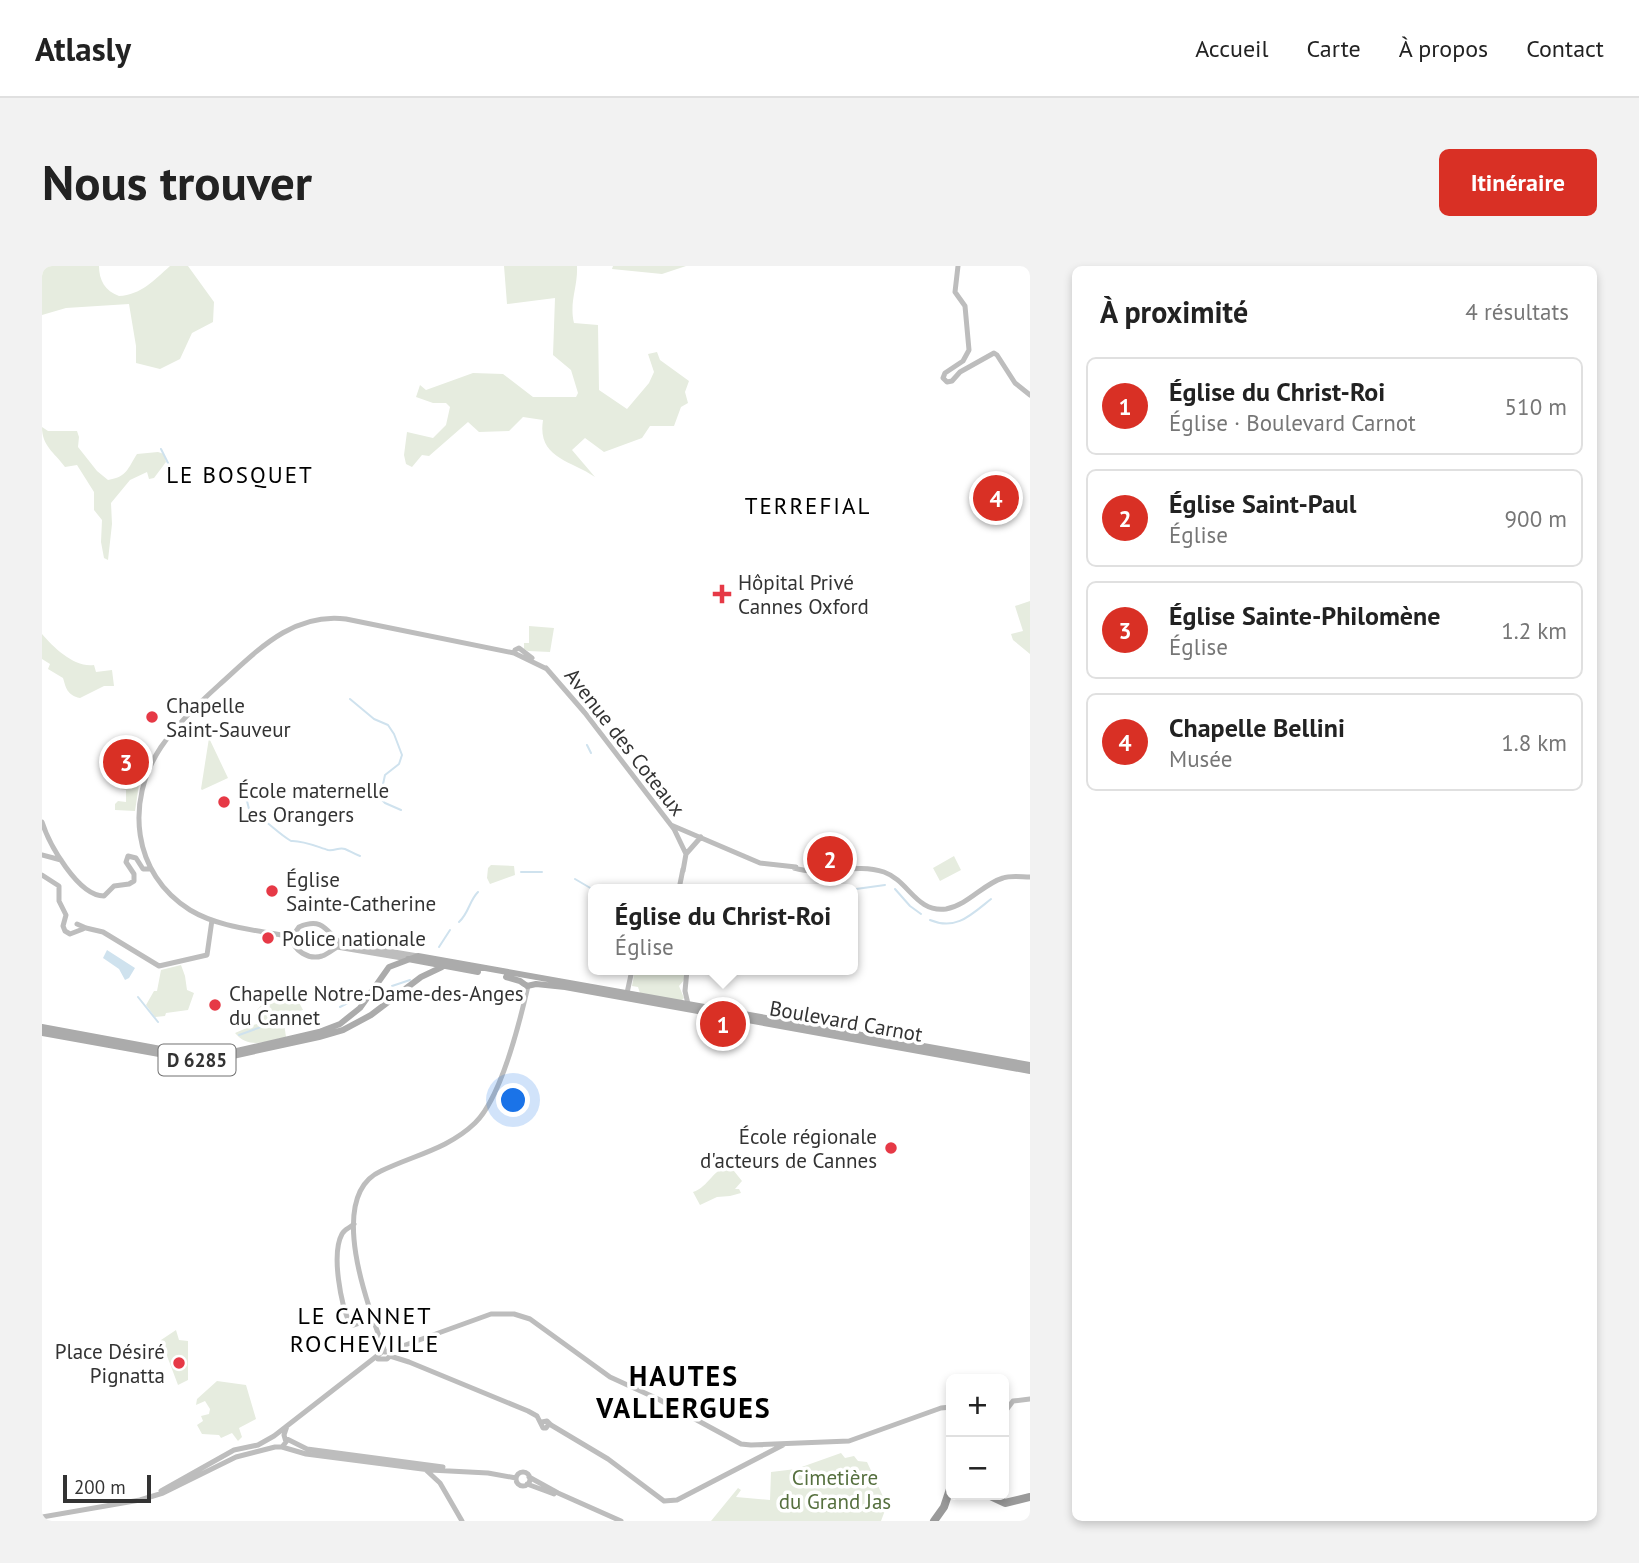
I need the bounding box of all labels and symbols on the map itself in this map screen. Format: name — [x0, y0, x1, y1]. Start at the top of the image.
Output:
district label: LE BOSQUET — [166, 460, 314, 489]
pin: 4 — [973, 472, 1019, 524]
district label: TERREFIAL — [745, 491, 871, 520]
place label: Hôpital Privé Cannes Oxford — [738, 569, 869, 620]
marker: Hôpital Privé Cannes Oxford — [712, 584, 732, 604]
street label: Avenue des Coteaux — [559, 663, 691, 821]
place label: Chapelle Saint-Sauveur — [166, 692, 291, 743]
marker: Chapelle Saint-Sauveur — [144, 709, 160, 725]
pin: 3 — [103, 736, 149, 788]
place label: École maternelle Les Orangers — [238, 777, 389, 828]
marker: École maternelle Les Orangers — [216, 794, 232, 810]
pin: 2 — [807, 833, 853, 885]
place label: Église Sainte-Catherine — [286, 866, 436, 917]
marker: Église Sainte-Catherine — [264, 883, 280, 899]
place label: Police nationale — [282, 925, 426, 952]
marker: Police nationale — [260, 930, 276, 946]
place label: Chapelle Notre-Dame-des-Anges du Cannet — [229, 980, 524, 1031]
street label: Boulevard Carnot — [767, 994, 925, 1048]
marker: Chapelle Notre-Dame-des-Anges du Cannet — [207, 997, 223, 1013]
pin: 1 — [700, 998, 746, 1050]
road number: D 6285 — [158, 1044, 236, 1076]
your location — [496, 1083, 530, 1117]
place label: École régionale d'acteurs de Cannes — [700, 1123, 877, 1174]
marker: École régionale d'acteurs de Cannes — [883, 1140, 899, 1156]
district label: LE CANNET ROCHEVILLE — [290, 1300, 440, 1359]
place label: Place Désiré Pignatta — [55, 1338, 165, 1389]
marker: Place Désiré Pignatta — [171, 1355, 187, 1371]
district label: HAUTES VALLERGUES — [595, 1357, 772, 1426]
park label: Cimetière du Grand Jas — [779, 1464, 891, 1515]
scale bar — [63, 1472, 150, 1504]

